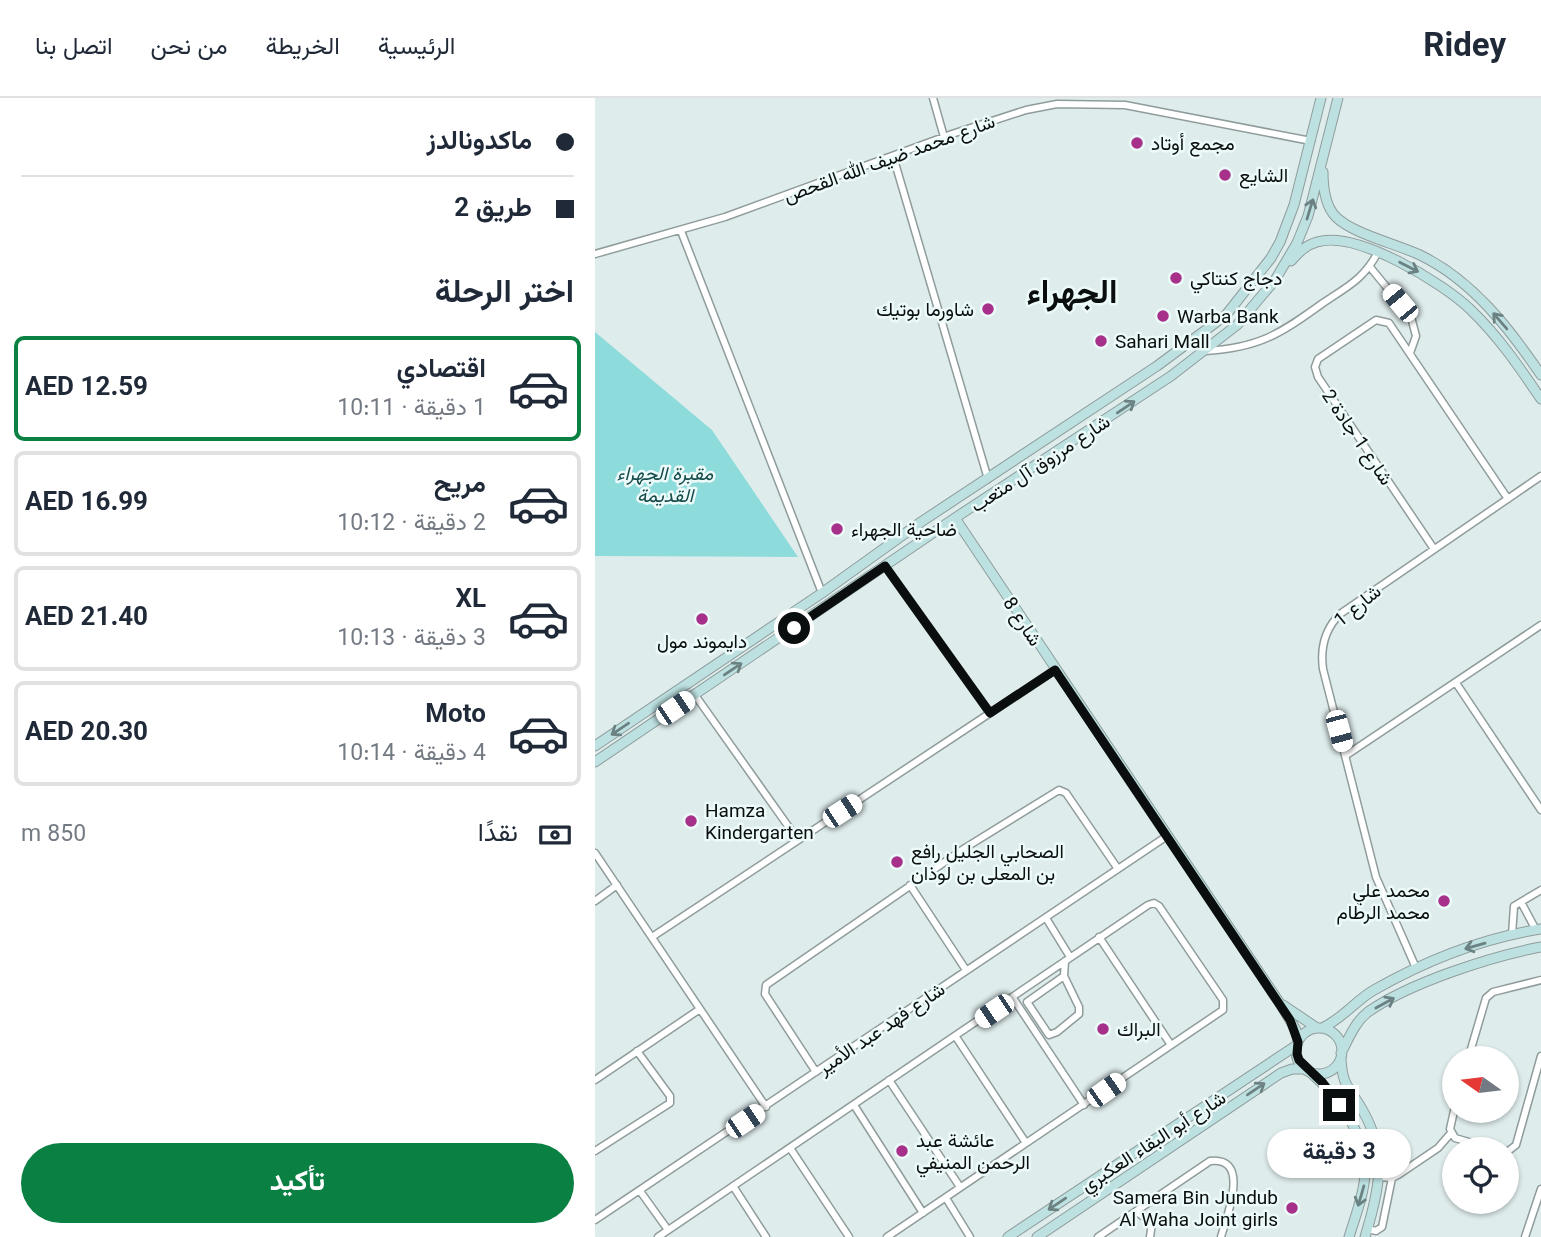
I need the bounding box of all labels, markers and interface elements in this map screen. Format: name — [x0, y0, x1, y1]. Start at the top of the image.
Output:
text: Ridey — [1423, 22, 1506, 74]
text: اتصل بنا — [35, 29, 113, 67]
text: من نحن — [151, 29, 228, 67]
text: الخريطة — [266, 29, 340, 67]
text: الرئيسية — [378, 29, 455, 67]
street label: شارع محمد ضيف الله القحص — [780, 109, 1000, 212]
text: ماكدونالدز — [427, 122, 532, 163]
place label: مجمع أوتاد — [1151, 131, 1235, 160]
marker: مجمع أوتاد — [1129, 135, 1145, 151]
place label: الشايع — [1239, 163, 1288, 192]
marker: الشايع — [1217, 167, 1233, 183]
text: طريق 2 — [454, 189, 532, 230]
one-way arrow — [1304, 198, 1317, 220]
one-way arrow — [1398, 260, 1418, 274]
place label: دجاج كنتاكي — [1190, 266, 1282, 295]
text: اختر الرحلة — [435, 269, 574, 319]
district label: الجهراء — [1026, 269, 1118, 321]
marker: دجاج كنتاكي — [1168, 270, 1184, 286]
car — [1379, 280, 1422, 326]
place label: شاورما بوتيك — [876, 297, 974, 326]
marker: شاورما بوتيك — [980, 301, 996, 317]
place label: Warba Bank — [1177, 304, 1279, 333]
marker: Warba Bank — [1155, 308, 1171, 324]
one-way arrow — [1492, 312, 1508, 330]
place label: Sahari Mall — [1115, 329, 1210, 358]
marker: Sahari Mall — [1093, 333, 1109, 349]
text: اقتصادي — [397, 350, 486, 391]
icon: car — [507, 357, 570, 420]
text: AED 12.59 — [25, 368, 148, 409]
street label: شارع 1 جادة 2 — [1313, 384, 1399, 492]
text: 1 دقيقة · 10:11 — [337, 391, 486, 427]
one-way arrow — [1115, 399, 1135, 413]
street label: شارع مرزوق آل متعب — [966, 409, 1117, 521]
park label: مقبرة الجهراء القديمة — [617, 461, 714, 512]
text: مريح — [434, 465, 486, 506]
icon: car — [507, 472, 570, 535]
text: AED 16.99 — [25, 483, 148, 524]
text: 2 دقيقة · 10:12 — [337, 506, 486, 542]
place label: ضاحية الجهراء — [851, 517, 957, 546]
marker: ضاحية الجهراء — [829, 521, 845, 537]
street label: شارع 1 — [1328, 579, 1389, 635]
text: XL — [455, 580, 486, 621]
icon: car — [507, 587, 570, 650]
street label: شارع 8 — [994, 592, 1048, 653]
text: AED 21.40 — [25, 598, 148, 639]
marker: دايموند مول — [694, 611, 710, 627]
route start — [778, 612, 810, 644]
text: 3 دقيقة · 10:13 — [337, 621, 486, 657]
place label: دايموند مول — [657, 629, 747, 658]
one-way arrow — [723, 662, 742, 677]
car — [652, 688, 699, 728]
text: Moto — [425, 695, 486, 736]
icon: car — [507, 702, 570, 765]
car — [1324, 708, 1355, 754]
text: AED 20.30 — [25, 713, 148, 754]
one-way arrow — [611, 722, 630, 736]
text: 4 دقيقة · 10:14 — [337, 736, 486, 772]
car — [819, 791, 866, 831]
place label: Hamza Kindergarten — [705, 798, 814, 849]
marker: Hamza Kindergarten — [683, 813, 699, 829]
text: نقدًا — [478, 814, 518, 855]
icon: cash — [536, 816, 574, 854]
text: 850 m — [21, 817, 86, 853]
place label: الصحابي الجليل رافع بن المعلى بن لوذان — [911, 839, 1064, 890]
marker: الصحابي الجليل رافع بن المعلى بن لوذان — [889, 854, 905, 870]
place label: محمد علي محمد الرطام — [1336, 878, 1430, 929]
marker: محمد علي محمد الرطام — [1436, 893, 1452, 909]
one-way arrow — [1464, 940, 1487, 953]
street label: شارع فهد عبد الأمير — [812, 977, 952, 1084]
car — [971, 991, 1018, 1031]
one-way arrow — [1374, 996, 1395, 1009]
place label: البراك — [1117, 1017, 1161, 1046]
marker: البراك — [1095, 1021, 1111, 1037]
north arrow — [1442, 1046, 1519, 1124]
map controls — [1442, 1046, 1519, 1214]
car — [1083, 1069, 1130, 1111]
one-way arrow — [1246, 1082, 1265, 1096]
street label: شارع أبو البقاء العكبري — [1076, 1085, 1233, 1201]
route end — [1323, 1089, 1355, 1121]
car — [722, 1101, 769, 1141]
place label: عائشة عبد الرحمن المنيفي — [916, 1128, 1030, 1179]
callout: 3 دقيقة — [1267, 1130, 1411, 1178]
text: 3 دقيقة — [1302, 1135, 1376, 1171]
button: locate — [1442, 1137, 1519, 1214]
button: تأكيد — [21, 1143, 574, 1223]
marker: عائشة عبد الرحمن المنيفي — [894, 1143, 910, 1159]
one-way arrow — [1353, 1184, 1366, 1206]
place label: Samera Bin Jundub Al Waha Joint girls — [1113, 1185, 1278, 1236]
one-way arrow — [1048, 1197, 1067, 1212]
marker: Samera Bin Jundub Al Waha Joint girls — [1284, 1200, 1300, 1216]

